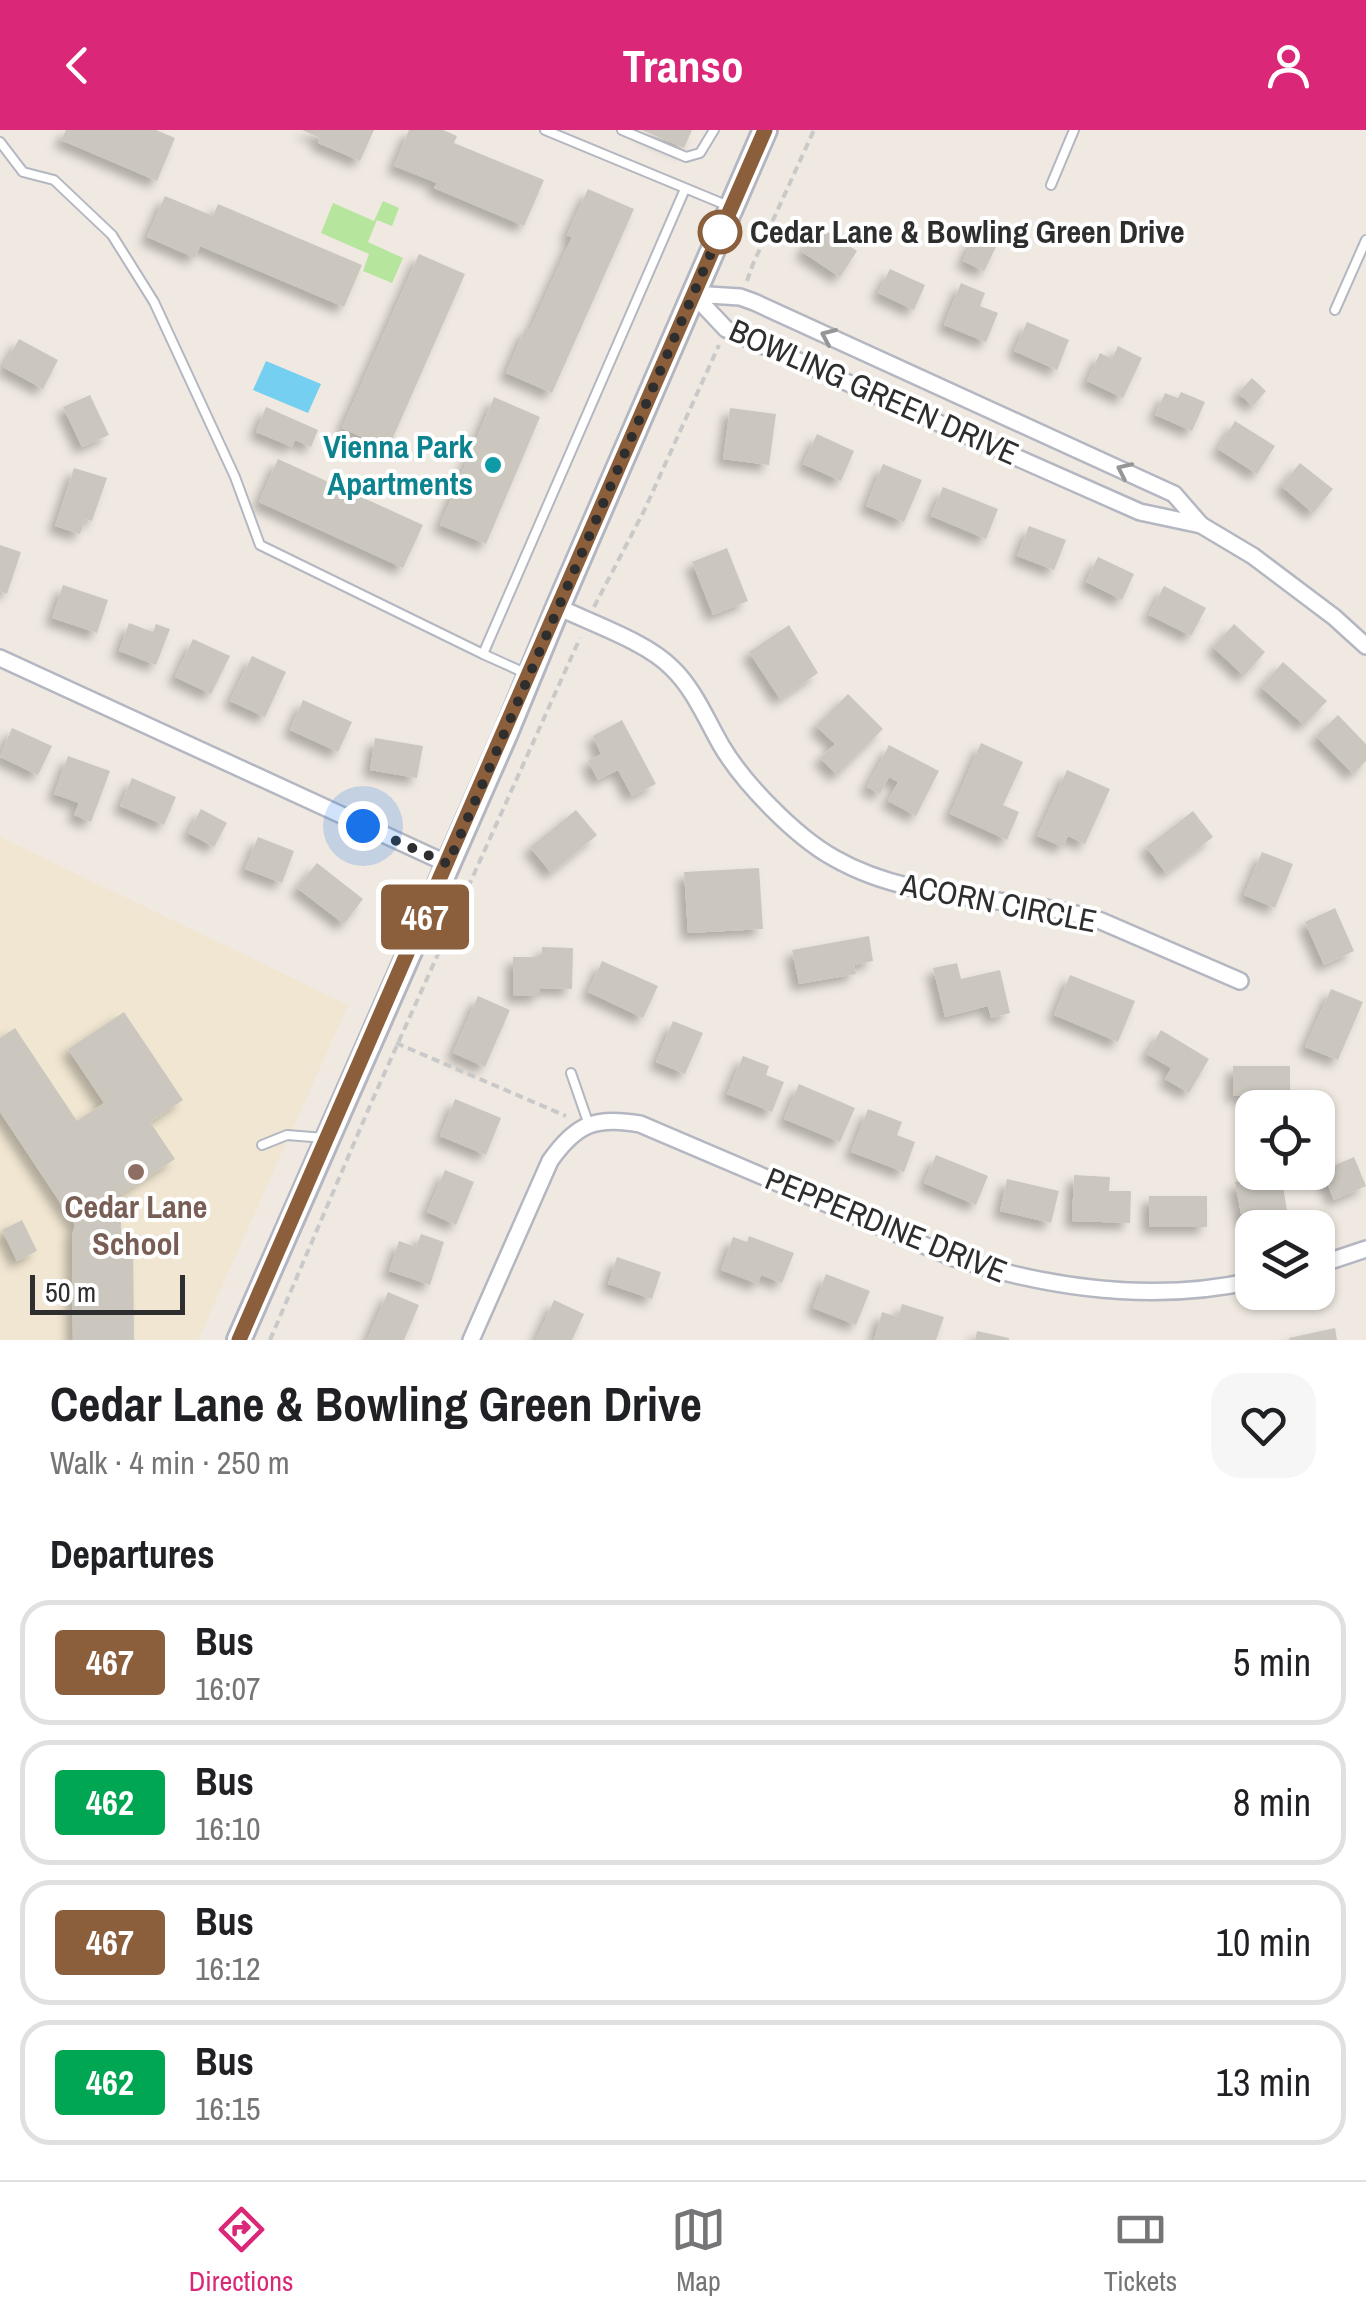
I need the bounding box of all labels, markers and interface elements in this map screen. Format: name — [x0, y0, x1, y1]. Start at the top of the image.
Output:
text: Transo — [622, 35, 744, 96]
icon: back — [50, 38, 105, 93]
icon: person — [1261, 38, 1316, 93]
place label: Cedar Lane & Bowling Green Drive — [750, 210, 1185, 253]
marker: Cedar Lane & Bowling Green Drive — [699, 211, 741, 253]
street label: BOWLING GREEN DRIVE — [723, 308, 1025, 475]
one-way arrow — [820, 328, 838, 348]
place label: Vienna Park Apartments — [323, 425, 473, 505]
marker: Vienna Park Apartments — [482, 454, 504, 476]
one-way arrow — [1116, 462, 1134, 482]
your location — [338, 801, 388, 851]
street label: ACORN CIRCLE — [897, 862, 1101, 943]
line badge: 467 — [368, 884, 482, 950]
text: 467 — [401, 894, 449, 941]
map controls — [1235, 1090, 1335, 1310]
button: locate — [1235, 1090, 1335, 1190]
street label: PEPPERDINE DRIVE — [759, 1157, 1013, 1293]
marker: Cedar Lane School — [125, 1161, 147, 1183]
place label: Cedar Lane School — [65, 1185, 207, 1265]
button: layers — [1235, 1210, 1335, 1310]
scale bar — [30, 1270, 185, 1314]
text: 50 m — [45, 1273, 96, 1311]
text: Cedar Lane & Bowling Green Drive — [50, 1371, 702, 1436]
button: heart — [1211, 1373, 1316, 1478]
text: Walk · 4 min · 250 m — [50, 1441, 290, 1484]
text: Departures — [50, 1529, 215, 1580]
text: Bus — [195, 1616, 254, 1667]
text: 5 min — [1233, 1637, 1311, 1688]
text: 467 — [86, 1639, 134, 1686]
text: 16:07 — [195, 1667, 261, 1710]
text: Bus — [195, 1756, 254, 1807]
text: 8 min — [1233, 1777, 1311, 1828]
text: 462 — [86, 1779, 134, 1826]
text: 16:10 — [195, 1807, 261, 1850]
text: Bus — [195, 1896, 254, 1947]
text: 10 min — [1216, 1917, 1311, 1968]
text: 467 — [86, 1919, 134, 1966]
text: 16:12 — [195, 1947, 261, 1990]
text: Bus — [195, 2036, 254, 2087]
text: 13 min — [1216, 2057, 1311, 2108]
text: 462 — [86, 2059, 134, 2106]
text: 16:15 — [195, 2087, 261, 2130]
tab: Directions — [189, 2202, 293, 2300]
tab: Map — [671, 2202, 726, 2300]
tab: Tickets — [1104, 2202, 1177, 2300]

